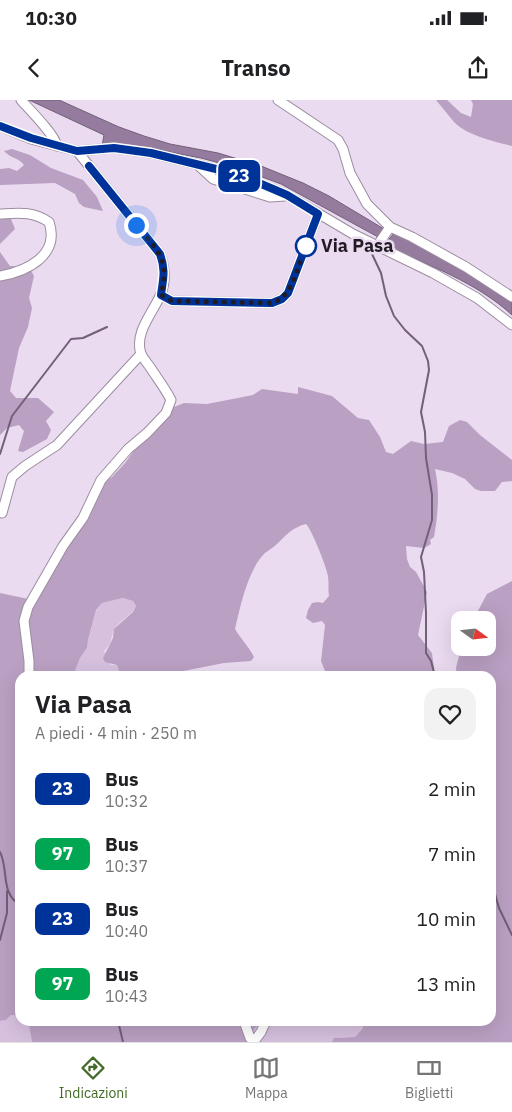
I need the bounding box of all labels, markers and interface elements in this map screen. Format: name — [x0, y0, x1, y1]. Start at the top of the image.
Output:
text: 10:30 — [25, 6, 77, 30]
text: Transo — [221, 53, 291, 82]
icon: back — [20, 54, 48, 82]
icon: share — [464, 54, 492, 82]
line badge: 23 — [216, 160, 262, 192]
text: 23 — [228, 164, 250, 187]
your location — [124, 213, 149, 238]
place label: Via Pasa — [321, 234, 393, 257]
marker: Via Pasa — [295, 235, 317, 257]
north arrow — [451, 611, 496, 656]
map controls — [451, 611, 496, 656]
text: Via Pasa — [35, 688, 132, 720]
button: heart — [424, 688, 476, 740]
text: A piedi · 4 min · 250 m — [35, 723, 197, 743]
text: Bus — [105, 767, 139, 791]
text: 23 — [52, 777, 73, 800]
text: 2 min — [428, 777, 476, 801]
text: 10:32 — [105, 791, 148, 811]
text: Bus — [105, 832, 139, 856]
text: 97 — [52, 842, 73, 865]
text: 7 min — [428, 842, 476, 866]
text: 10:37 — [105, 856, 148, 876]
text: Bus — [105, 897, 139, 921]
text: 23 — [52, 907, 73, 930]
text: 10 min — [417, 907, 476, 931]
text: 10:40 — [105, 921, 148, 941]
text: Bus — [105, 962, 139, 986]
text: 97 — [52, 972, 73, 995]
text: 13 min — [417, 972, 476, 996]
text: 10:43 — [105, 986, 148, 1006]
tab: Indicazioni — [59, 1054, 128, 1102]
tab: Mappa — [245, 1054, 288, 1102]
tab: Biglietti — [405, 1054, 453, 1102]

